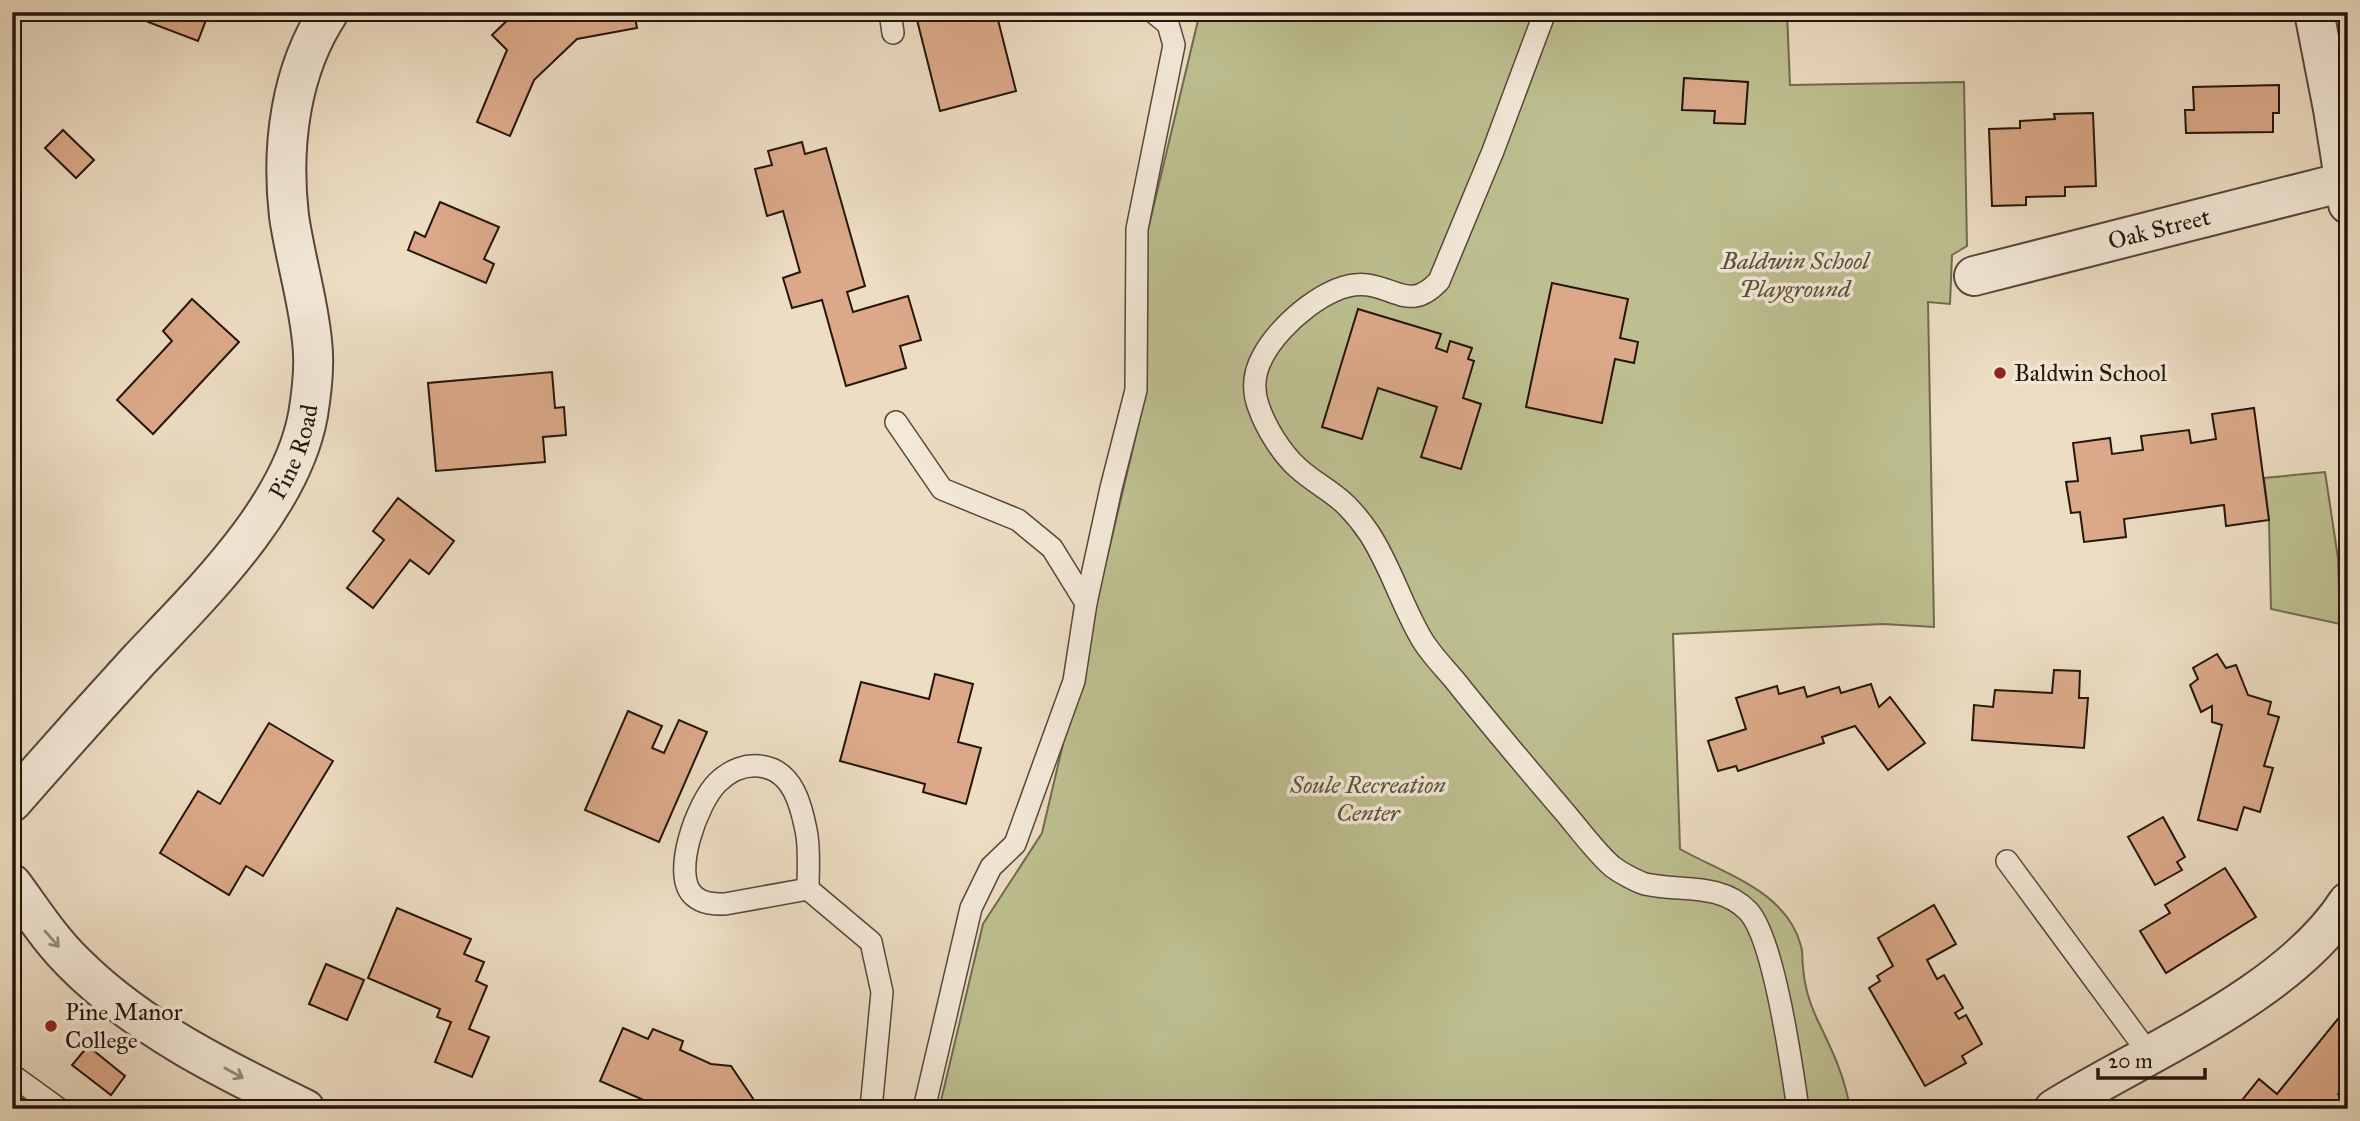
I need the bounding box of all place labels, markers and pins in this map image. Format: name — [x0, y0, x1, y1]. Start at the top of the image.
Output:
place label: Baldwin School — [2014, 358, 2167, 388]
marker: Baldwin School — [1992, 365, 2008, 381]
place label: Pine Manor College — [65, 997, 183, 1055]
marker: Pine Manor College — [43, 1018, 59, 1034]

